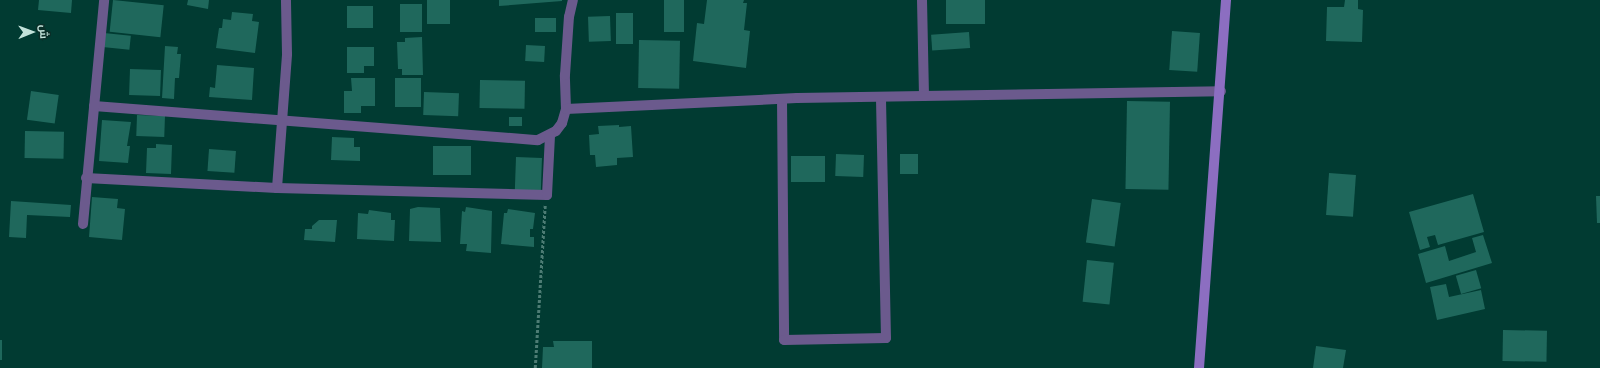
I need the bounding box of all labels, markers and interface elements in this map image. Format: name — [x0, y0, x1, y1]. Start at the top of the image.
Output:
north arrow — [12, 12, 52, 52]
text: ش — [37, 25, 52, 39]

